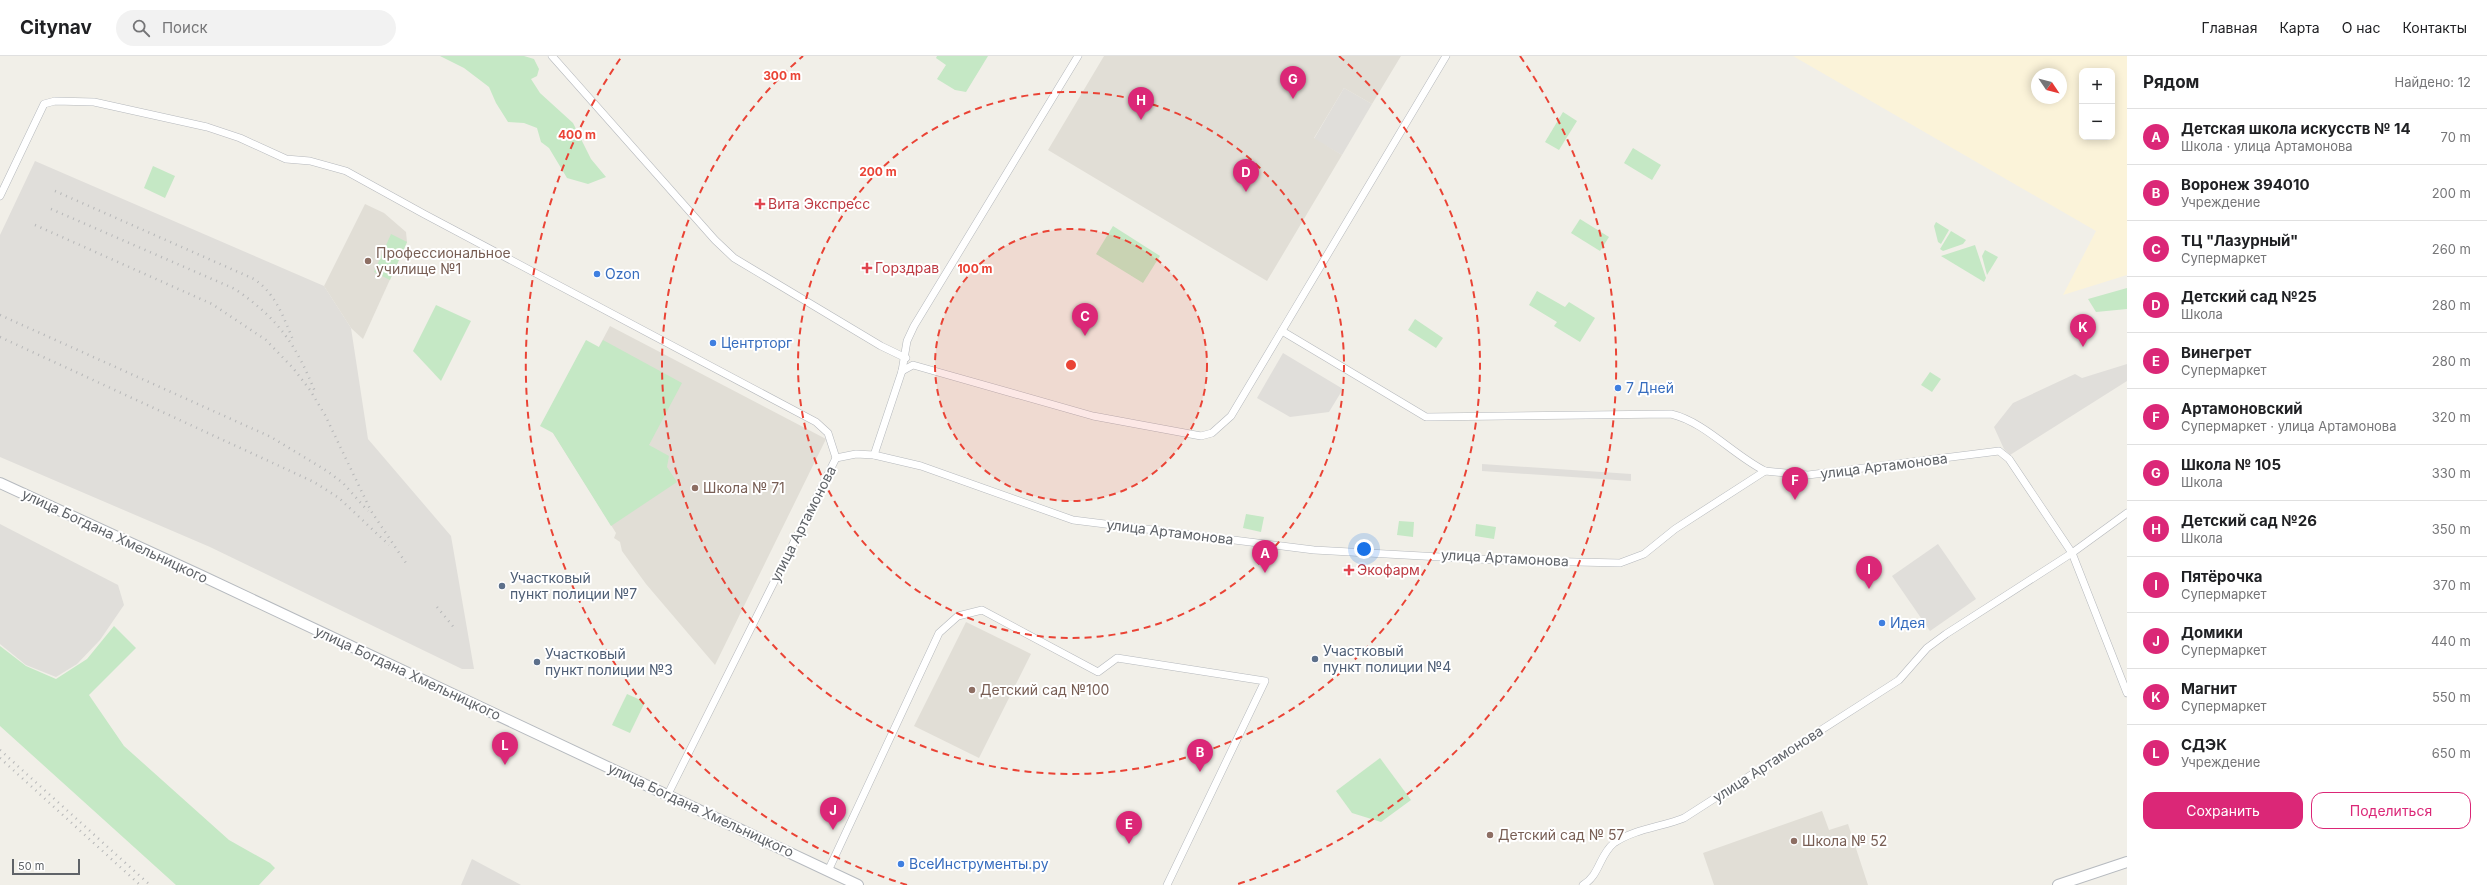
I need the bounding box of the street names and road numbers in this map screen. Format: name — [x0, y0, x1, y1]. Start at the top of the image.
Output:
street label: улица Артамонова — [1819, 449, 1948, 482]
street label: улица Артамонова — [766, 463, 839, 585]
street label: улица Богдана Хмельницкого — [20, 485, 211, 586]
street label: улица Артамонова — [1106, 515, 1235, 548]
street label: улица Артамонова — [1441, 546, 1569, 569]
street label: улица Богдана Хмельницкого — [313, 622, 504, 723]
street label: улица Артамонова — [1709, 722, 1826, 806]
street label: улица Богдана Хмельницкого — [606, 759, 797, 860]

